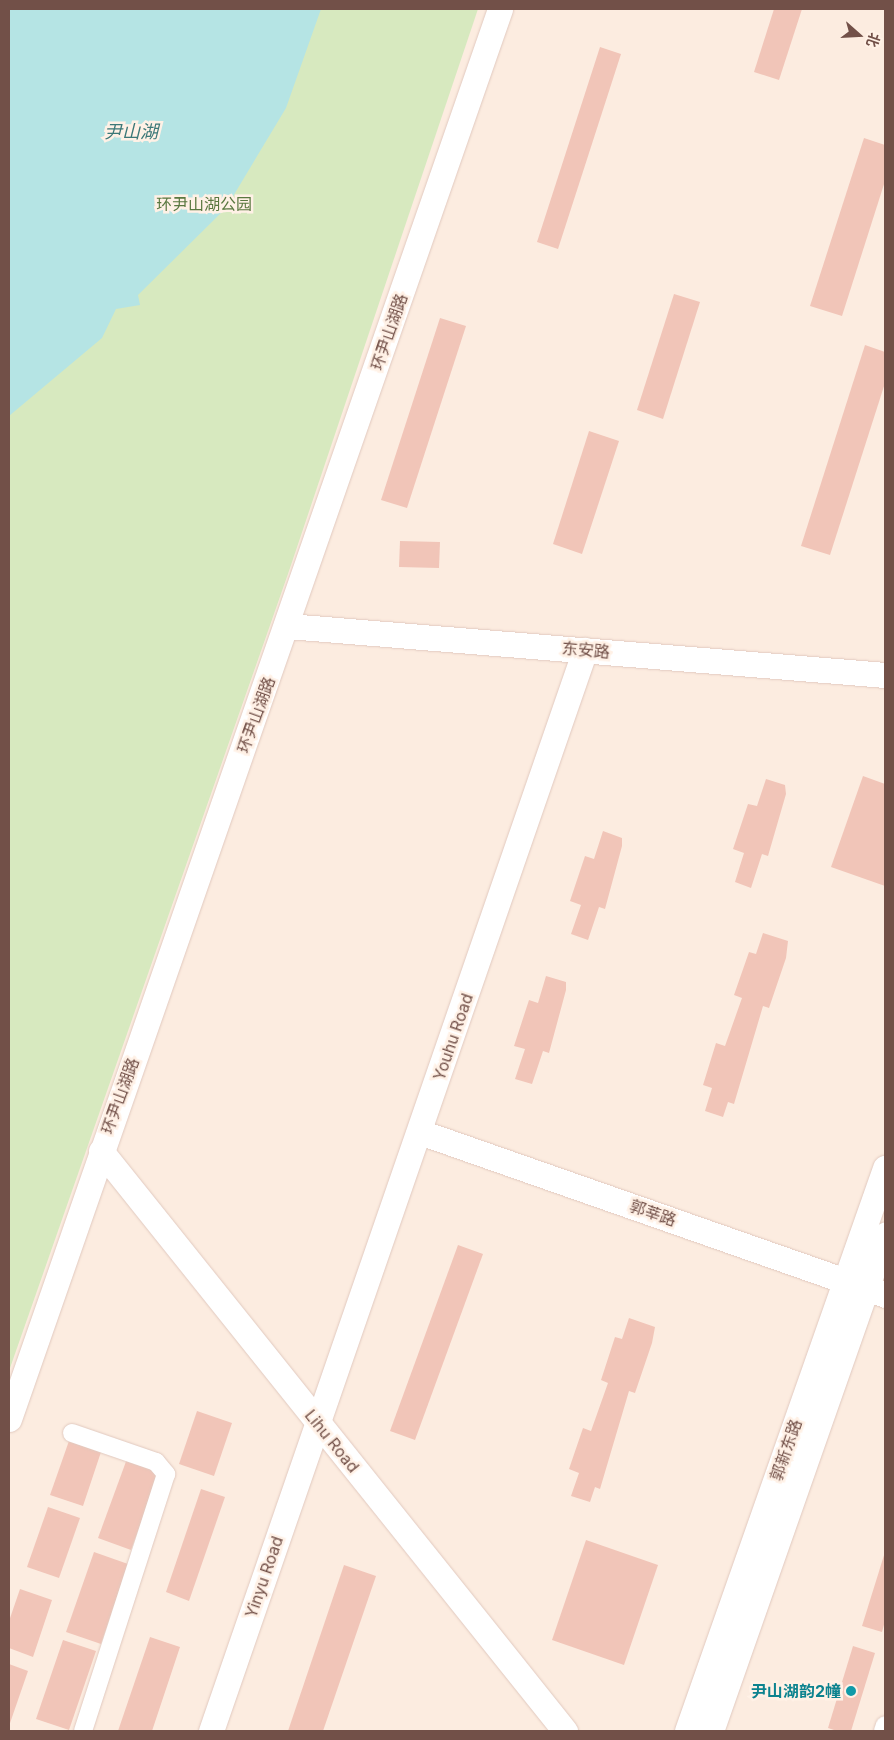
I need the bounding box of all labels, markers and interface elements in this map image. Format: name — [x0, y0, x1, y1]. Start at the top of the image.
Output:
north arrow — [834, 10, 884, 60]
text: 北 — [863, 31, 884, 49]
water label: 尹山湖 — [104, 121, 158, 143]
park label: 环尹山湖公园 — [156, 194, 252, 214]
street label: 环尹山湖路 — [367, 291, 411, 373]
street label: 东安路 — [561, 638, 611, 662]
street label: 环尹山湖路 — [233, 674, 279, 756]
street label: Youhu Road — [429, 991, 477, 1083]
street label: 环尹山湖路 — [97, 1055, 143, 1137]
street label: 郭莘路 — [627, 1196, 679, 1230]
street label: Lihu Road — [301, 1406, 363, 1476]
street label: 郭新东路 — [767, 1417, 805, 1483]
street label: Yinyu Road — [241, 1534, 287, 1620]
place label: 尹山湖韵2幢 — [751, 1681, 841, 1701]
marker: 尹山湖韵2幢 — [845, 1685, 857, 1697]

